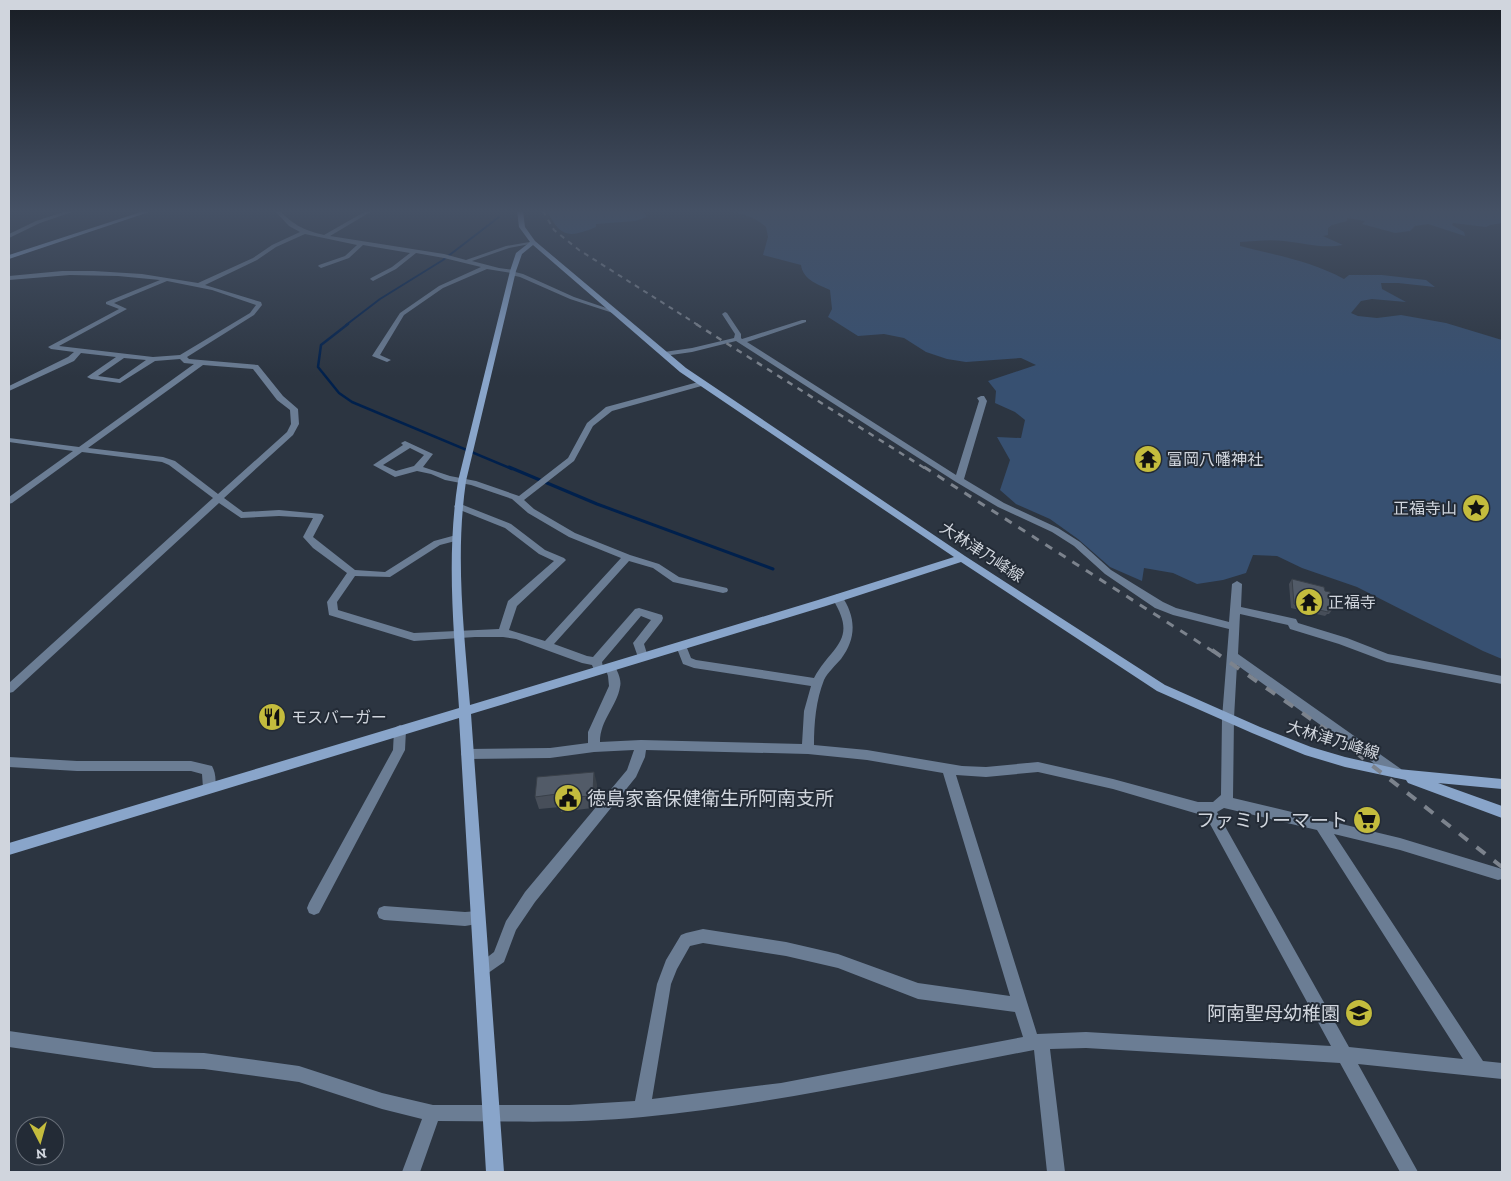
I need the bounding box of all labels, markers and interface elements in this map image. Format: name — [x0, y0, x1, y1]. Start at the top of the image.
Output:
temple icon: 富岡八幡神社 — [1133, 444, 1163, 474]
place label: 富岡八幡神社 — [1167, 450, 1263, 469]
place icon: 正福寺山 — [1461, 493, 1491, 523]
place label: 正福寺山 — [1393, 499, 1457, 518]
street label: 大林津乃峰線 — [937, 518, 1027, 586]
temple icon: 正福寺 — [1294, 587, 1324, 617]
place label: 正福寺 — [1328, 593, 1376, 612]
restaurant icon: モスバーガー — [257, 702, 287, 732]
place label: モスバーガー — [291, 708, 387, 727]
street label: 大林津乃峰線 — [1284, 717, 1382, 763]
public building icon: 徳島家畜保健衛生所阿南支所 — [553, 783, 583, 813]
place label: 徳島家畜保健衛生所阿南支所 — [587, 787, 834, 810]
supermarket icon: ファミリーマート — [1352, 805, 1382, 835]
place label: ファミリーマート — [1196, 809, 1348, 832]
school or university icon: 阿南聖母幼稚園 — [1344, 998, 1374, 1028]
place label: 阿南聖母幼稚園 — [1207, 1002, 1340, 1025]
north arrow — [15, 1116, 65, 1166]
text: N — [35, 1144, 47, 1162]

